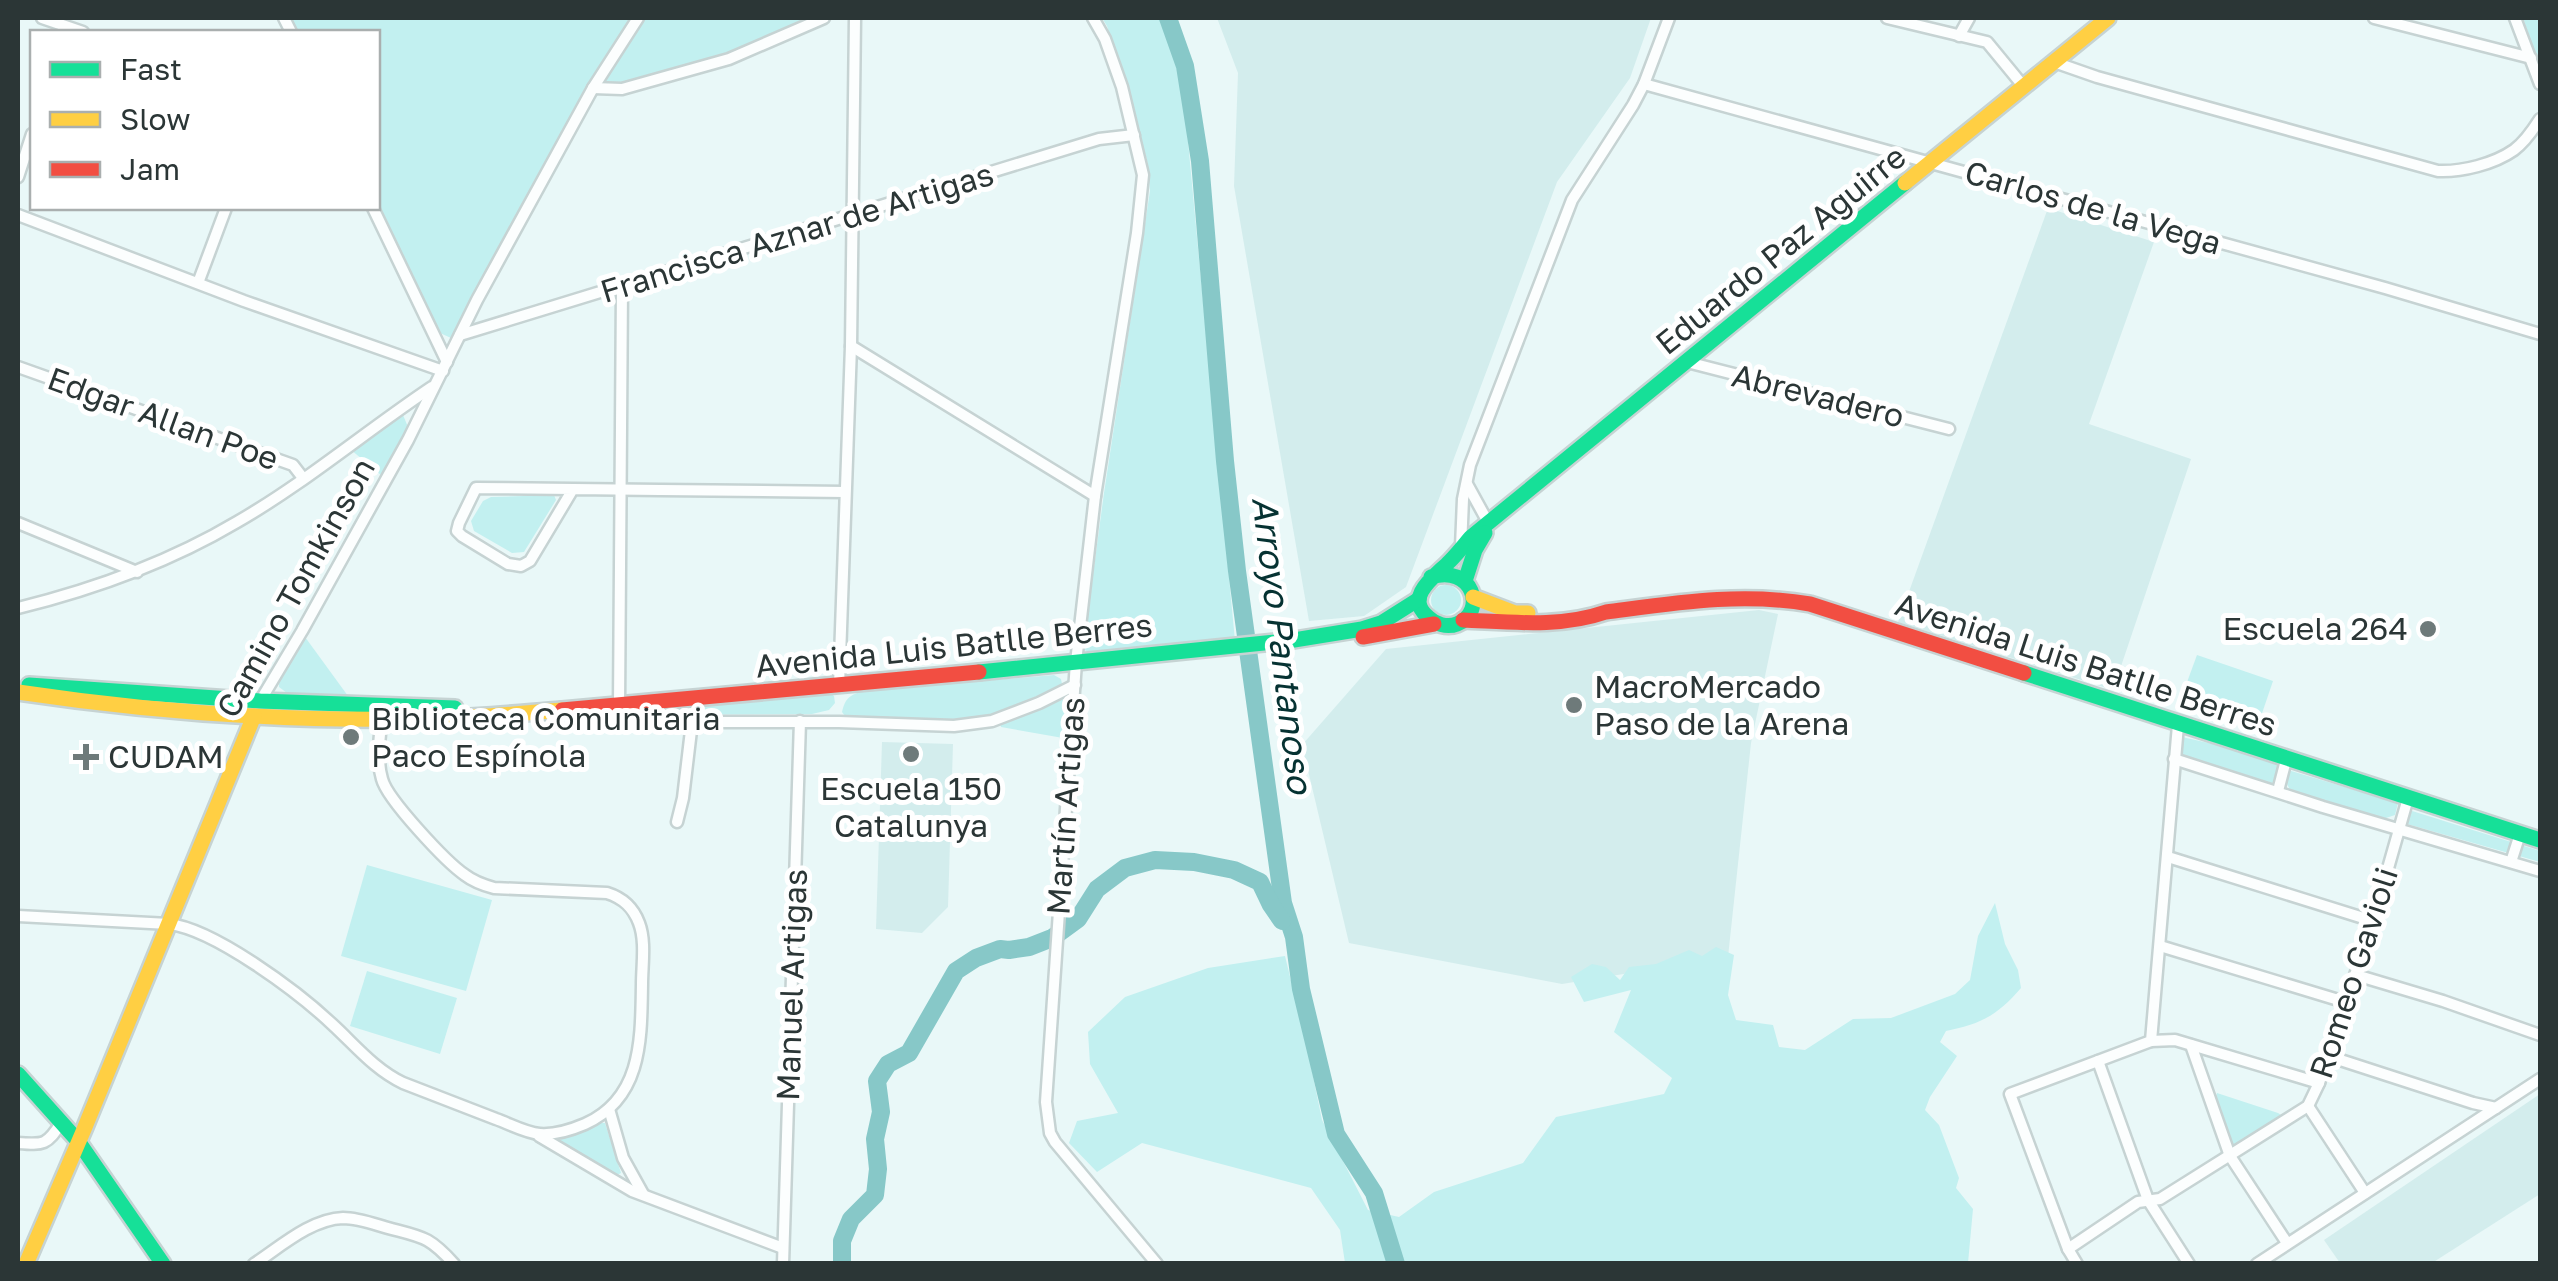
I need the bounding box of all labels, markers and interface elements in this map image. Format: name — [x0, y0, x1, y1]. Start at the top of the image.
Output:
legend — [30, 30, 380, 210]
text: Fast — [120, 51, 182, 87]
text: Slow — [120, 101, 191, 137]
street label: Eduardo Paz Aguirre — [1648, 137, 1913, 362]
text: Jam — [120, 151, 180, 187]
street label: Carlos de la Vega — [1961, 152, 2226, 262]
street label: Francisca Aznar de Artigas — [596, 154, 998, 310]
street label: Abrevadero — [1728, 355, 1908, 435]
street label: Edgar Allan Poe — [43, 359, 284, 477]
street label: Camino Tomkinson — [208, 451, 382, 724]
water label: Arroyo Pantanoso — [1244, 494, 1322, 798]
street label: Avenida Luis Batlle Berres — [1891, 584, 2282, 744]
street label: Avenida Luis Batlle Berres — [754, 605, 1154, 685]
place label: Escuela 264 — [2222, 609, 2408, 647]
marker: Escuela 264 — [2417, 618, 2439, 640]
place label: MacroMercado Paso de la Arena — [1594, 667, 1849, 742]
marker: MacroMercado Paso de la Arena — [1563, 694, 1585, 716]
street label: Martín Artigas — [1038, 696, 1092, 916]
place label: Biblioteca Comunitaria Paco Espínola — [371, 699, 721, 774]
marker: Biblioteca Comunitaria Paco Espínola — [340, 726, 362, 748]
place label: CUDAM — [108, 737, 224, 775]
marker: Escuela 150 Catalunya — [900, 743, 922, 765]
marker: CUDAM — [73, 744, 99, 770]
place label: Escuela 150 Catalunya — [820, 769, 1002, 844]
street label: Romeo Gavioli — [2301, 863, 2405, 1083]
street label: Manuel Artigas — [768, 868, 814, 1102]

